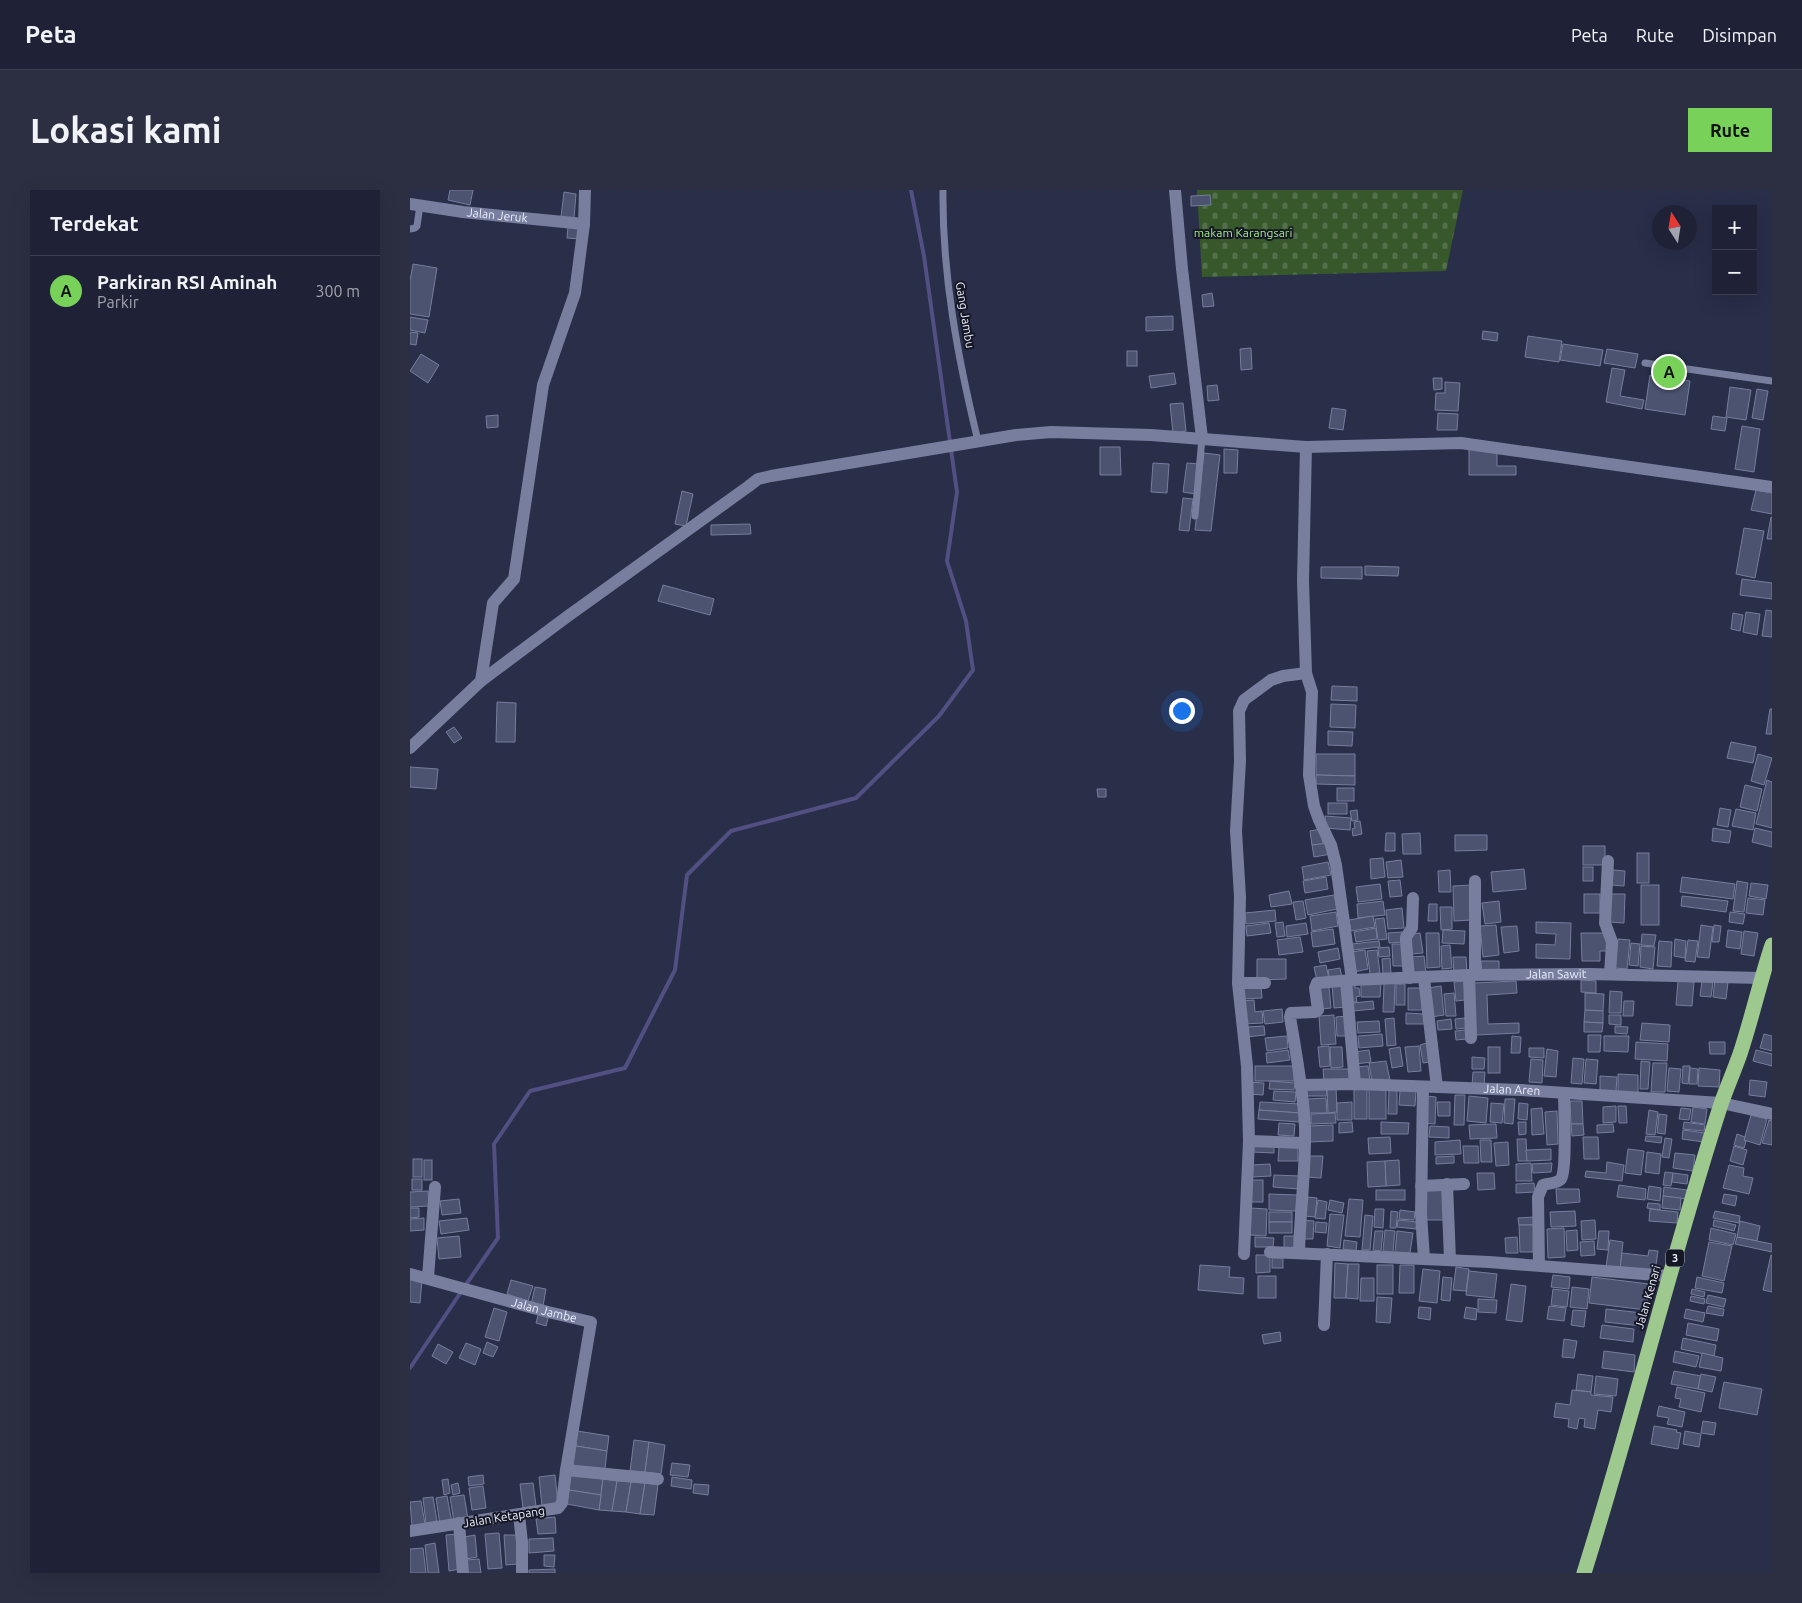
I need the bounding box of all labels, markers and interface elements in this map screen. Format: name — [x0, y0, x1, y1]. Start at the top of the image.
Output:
text: Peta — [25, 21, 77, 48]
text: Peta — [1571, 25, 1608, 45]
text: Rute — [1636, 25, 1674, 45]
text: Disimpan — [1702, 25, 1777, 45]
button: Rute — [1688, 108, 1772, 152]
text: Lokasi kami — [30, 110, 222, 150]
street label: Jalan Jeruk — [466, 205, 528, 224]
north arrow — [1652, 205, 1697, 250]
map controls — [1712, 205, 1757, 295]
button: + — [1712, 205, 1757, 250]
text: Terdekat — [50, 211, 138, 235]
park label: makam Karangsari — [1194, 226, 1292, 239]
button: − — [1712, 250, 1757, 295]
text: Parkiran RSI Aminah — [97, 271, 277, 293]
street label: Gang Jambu — [954, 281, 977, 349]
text: A — [60, 282, 72, 300]
text: 300 m — [315, 282, 360, 300]
text: Parkir — [97, 293, 139, 311]
pin: A — [1653, 353, 1685, 391]
your location — [1169, 698, 1195, 724]
street label: Jalan Sawit — [1526, 967, 1587, 981]
street label: Jalan Aren — [1483, 1082, 1541, 1097]
road number: 3 — [1666, 1250, 1684, 1266]
street label: Jalan Kenari — [1632, 1264, 1663, 1330]
street label: Jalan Jambe — [510, 1295, 578, 1325]
street label: Jalan Ketapang — [462, 1504, 546, 1529]

